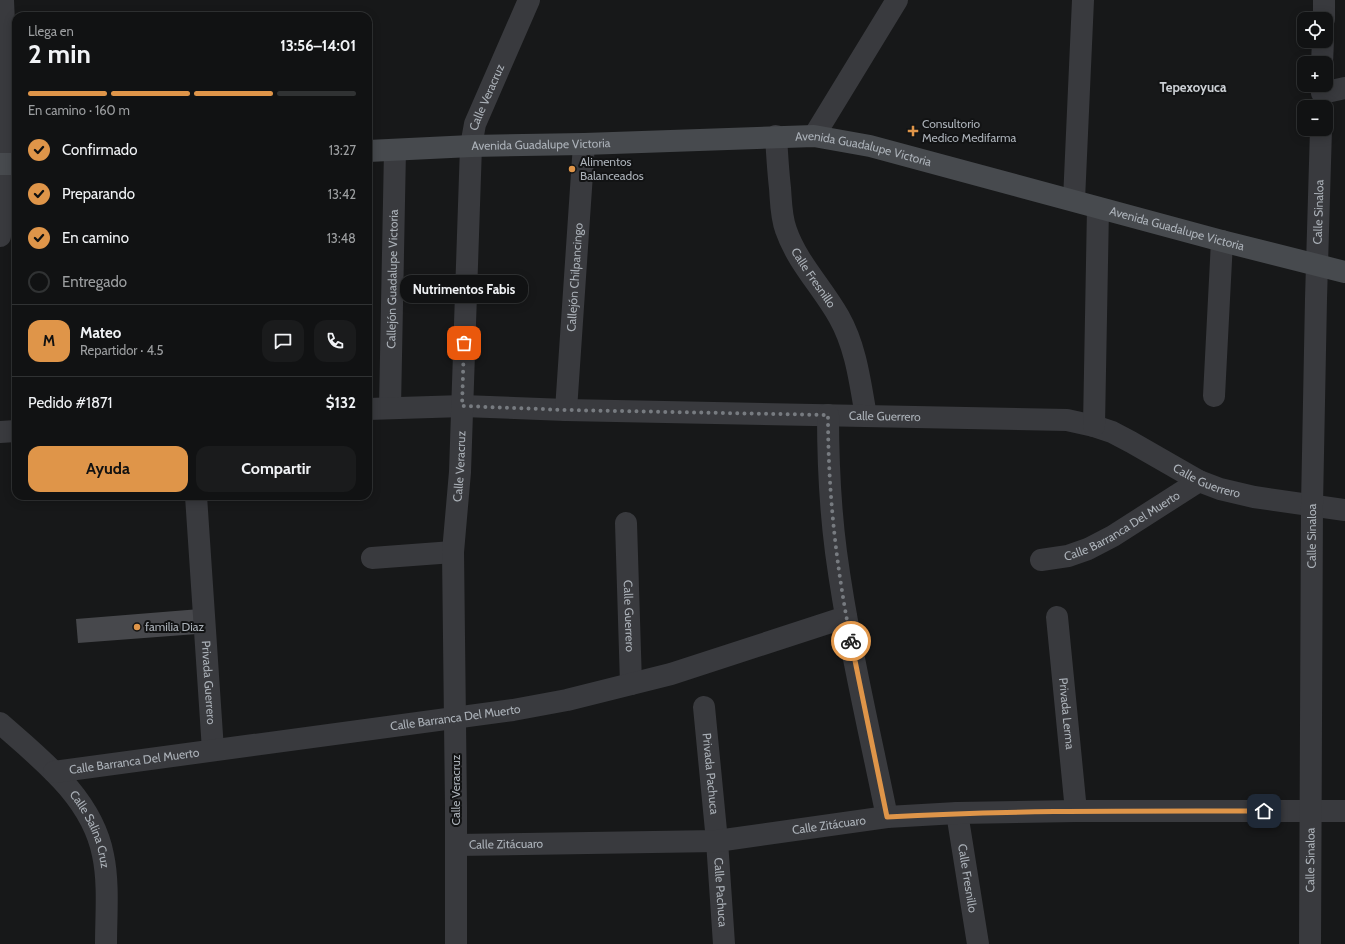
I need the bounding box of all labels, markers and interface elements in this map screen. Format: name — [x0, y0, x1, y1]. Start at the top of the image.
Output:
map controls — [1297, 12, 1333, 136]
button: locate — [1297, 12, 1333, 48]
text: Llega en — [28, 23, 74, 39]
text: 13:56–14:01 — [280, 37, 356, 55]
text: 2 min — [28, 38, 91, 70]
button: + — [1297, 56, 1333, 92]
street label: Calle Veracruz — [466, 61, 507, 132]
district label: Tepexoyuca — [1159, 79, 1227, 95]
button: − — [1297, 100, 1333, 136]
text: En camino · 160 m — [28, 102, 130, 118]
place label: Consultorio Medico Medifarma — [922, 116, 1017, 145]
marker: Consultorio Medico Medifarma — [907, 125, 919, 137]
street label: Avenida Guadalupe Victoria — [795, 128, 934, 169]
street label: Avenida Guadalupe Victoria — [471, 135, 611, 153]
icon: check — [28, 139, 50, 161]
text: Confirmado — [62, 141, 137, 159]
text: 13:27 — [329, 142, 356, 158]
place label: Alimentos Balanceados — [580, 154, 644, 183]
marker: Alimentos Balanceados — [567, 164, 577, 174]
street label: Calle Sinaloa — [1310, 179, 1327, 245]
icon: check — [28, 183, 50, 205]
text: Preparando — [62, 185, 135, 203]
text: 13:42 — [328, 186, 356, 202]
street label: Avenida Guadalupe Victoria — [1108, 203, 1246, 253]
street label: Callejón Guadalupe Victoria — [383, 209, 401, 349]
street label: Callejón Chilpancingo — [563, 222, 586, 332]
icon: check — [28, 227, 50, 249]
text: En camino — [62, 229, 129, 247]
text: 13:48 — [327, 230, 356, 246]
street label: Calle Fresnillo — [788, 245, 840, 311]
text: Entregado — [62, 273, 127, 291]
callout: Nutrimentos Fabis — [400, 275, 528, 303]
text: Nutrimentos Fabis — [413, 281, 515, 297]
button: chat — [262, 320, 304, 362]
button: phone — [314, 320, 356, 362]
text: Mateo — [80, 324, 121, 342]
pin — [447, 326, 481, 360]
text: M — [43, 332, 55, 350]
icon: bag — [453, 332, 475, 354]
text: Repartidor · 4.5 — [80, 342, 163, 358]
text: Pedido #1871 — [28, 394, 113, 412]
text: $132 — [326, 394, 356, 412]
street label: Calle Guerrero — [849, 408, 921, 424]
street label: Calle Veracruz — [449, 430, 468, 502]
button: Ayuda — [28, 446, 188, 492]
button: Compartir — [196, 446, 356, 492]
street label: Calle Guerrero — [1171, 460, 1242, 501]
street label: Calle Barranca Del Muerto — [1063, 487, 1183, 564]
street label: Calle Sinaloa — [1304, 503, 1319, 568]
street label: Calle Guerrero — [621, 580, 638, 653]
place label: familia Diaz — [145, 619, 205, 634]
courier — [831, 621, 871, 661]
marker: familia Diaz — [132, 622, 142, 632]
icon: bike — [840, 630, 862, 652]
street label: Privada Guerrero — [199, 640, 219, 725]
street label: Privada Lerma — [1056, 677, 1078, 750]
street label: Calle Barranca Del Muerto — [389, 701, 522, 734]
street label: Privada Pachuca — [700, 732, 722, 815]
street label: Calle Barranca Del Muerto — [68, 744, 201, 777]
street label: Calle Veracruz — [448, 754, 463, 826]
street label: Calle Salina Cruz — [67, 787, 113, 869]
pin — [1247, 794, 1281, 828]
icon: home — [1253, 800, 1275, 822]
street label: Calle Zitácuaro — [791, 812, 867, 837]
street label: Calle Sinaloa — [1302, 827, 1318, 892]
street label: Calle Zitácuaro — [469, 836, 544, 852]
street label: Calle Fresnillo — [955, 843, 981, 914]
street label: Calle Pachuca — [711, 857, 731, 928]

